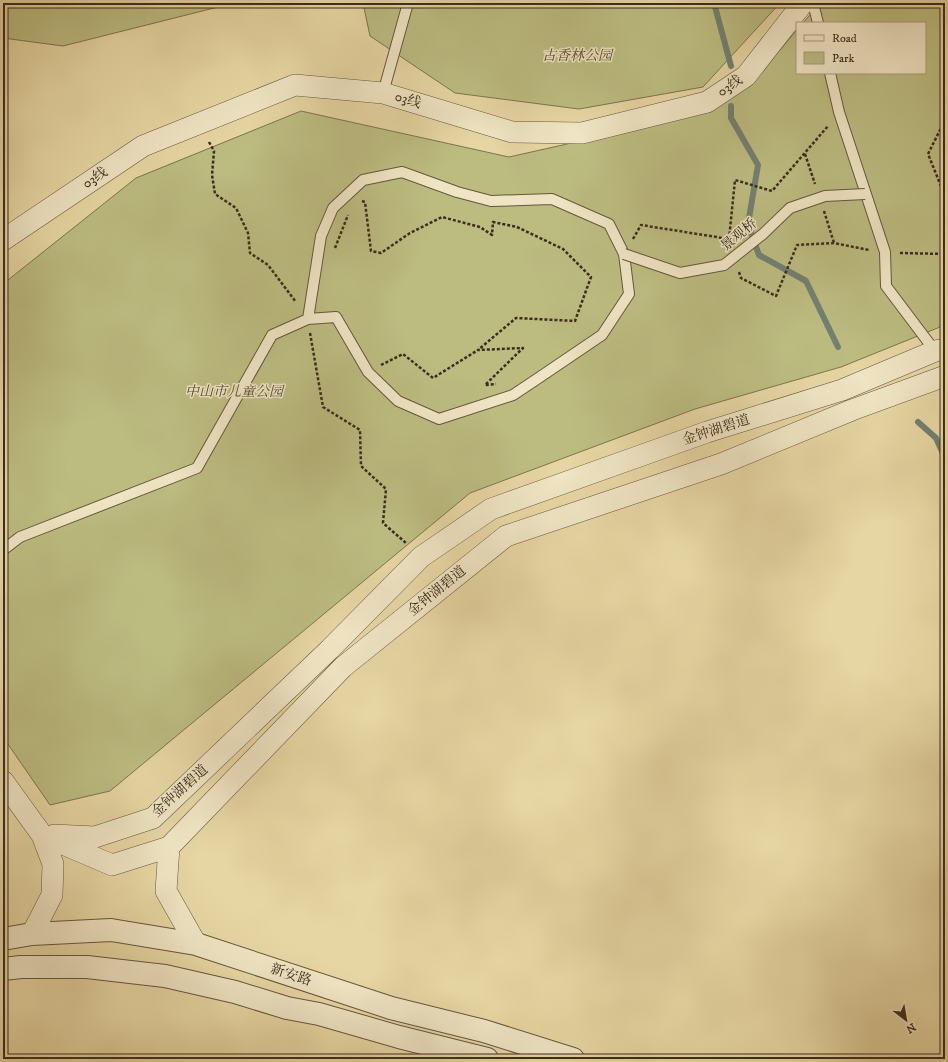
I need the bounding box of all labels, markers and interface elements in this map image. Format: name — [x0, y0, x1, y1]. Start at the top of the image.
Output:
legend — [796, 22, 926, 74]
text: Road — [832, 31, 857, 46]
park label: 古香林公园 — [542, 47, 614, 65]
text: Park — [832, 51, 854, 66]
street label: 03线 — [714, 71, 746, 101]
street label: 03线 — [393, 87, 423, 113]
street label: 03线 — [79, 163, 111, 193]
street label: 景观桥 — [717, 215, 761, 255]
park label: 中山市儿童公园 — [185, 383, 285, 401]
street label: 金钟湖碧道 — [680, 411, 752, 449]
street label: 金钟湖碧道 — [404, 562, 470, 620]
street label: 金钟湖碧道 — [148, 761, 212, 821]
street label: 新安路 — [268, 960, 314, 990]
north arrow — [886, 1000, 926, 1040]
text: N — [903, 1019, 918, 1036]

